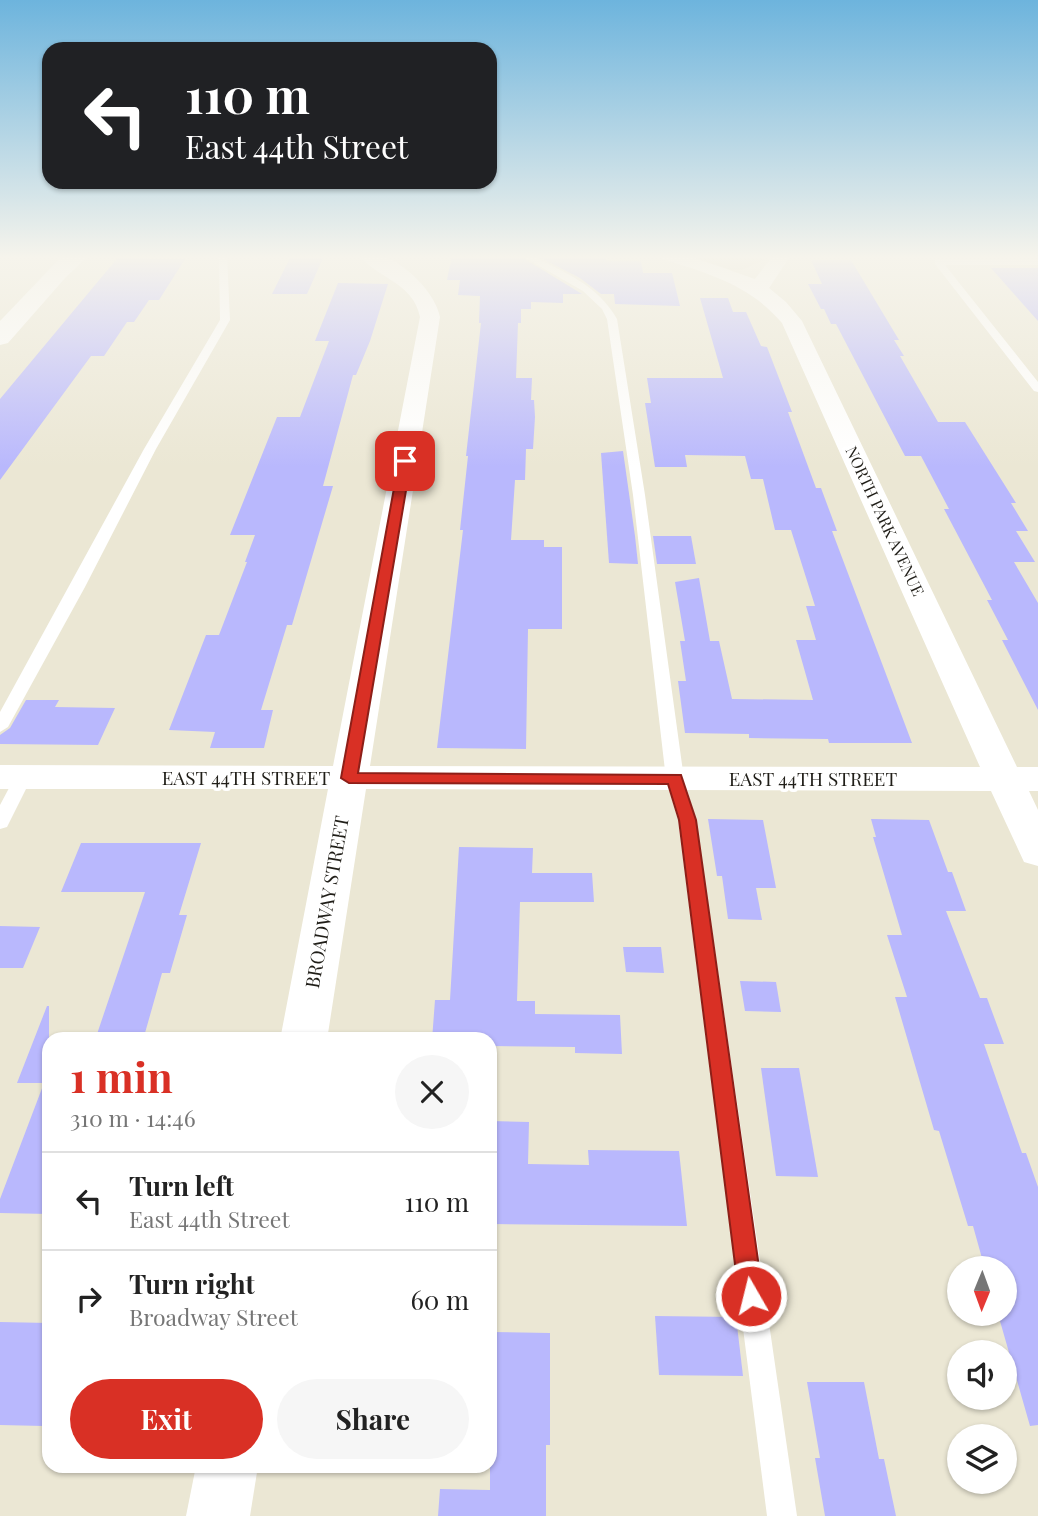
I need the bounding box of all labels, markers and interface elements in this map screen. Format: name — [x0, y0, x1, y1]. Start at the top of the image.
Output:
text: 110 m — [185, 61, 310, 126]
icon: left — [70, 70, 161, 161]
text: East 44th Street — [185, 124, 408, 167]
pin — [375, 431, 435, 491]
icon: arrive — [386, 442, 424, 480]
street label: NORTH PARK AVENUE — [841, 442, 929, 599]
street label: EAST 44TH STREET — [162, 764, 330, 790]
street label: EAST 44TH STREET — [729, 765, 897, 791]
street label: BROADWAY STREET — [298, 813, 354, 990]
text: 1 min — [70, 1048, 173, 1104]
button: close — [395, 1055, 469, 1129]
text: 310 m · 14:46 — [70, 1102, 196, 1133]
text: Turn left — [129, 1168, 234, 1203]
icon: left — [70, 1182, 108, 1220]
text: 110 m — [405, 1184, 469, 1219]
text: East 44th Street — [129, 1203, 290, 1234]
north arrow — [947, 1256, 1017, 1326]
map controls — [947, 1256, 1017, 1494]
position arrow — [714, 1259, 788, 1333]
text: Turn right — [129, 1266, 255, 1301]
icon: right — [70, 1280, 108, 1318]
text: 60 m — [410, 1282, 469, 1317]
text: Broadway Street — [129, 1301, 298, 1332]
button: sound — [947, 1340, 1017, 1410]
button: Exit — [70, 1379, 263, 1459]
button: Share — [277, 1379, 469, 1459]
button: layers — [947, 1424, 1017, 1494]

